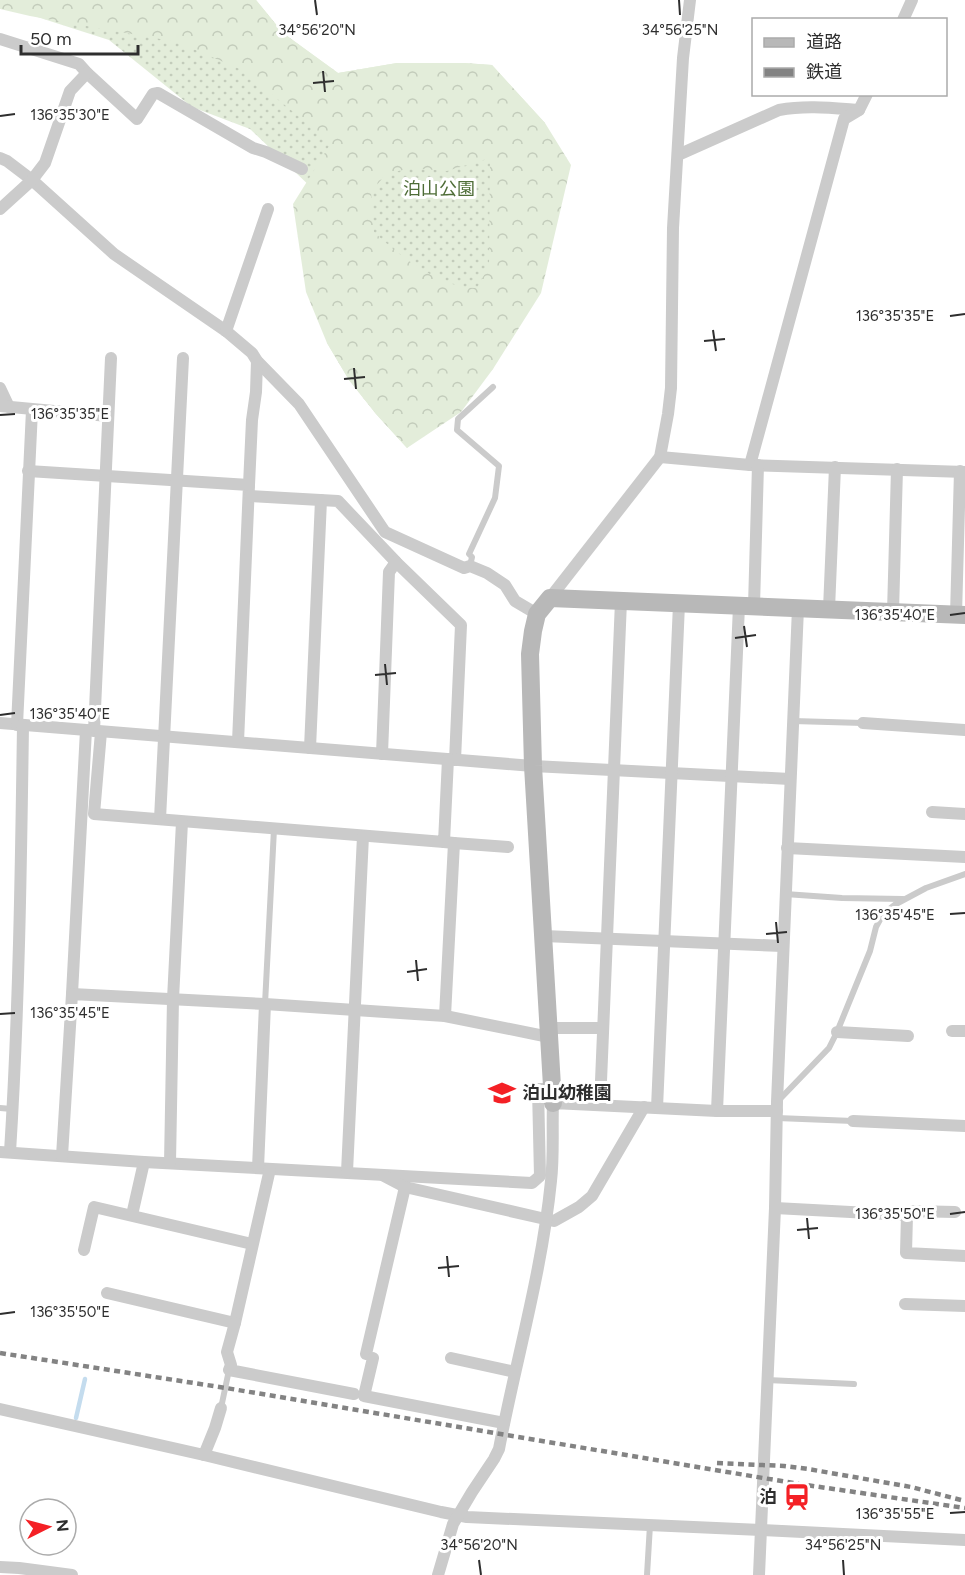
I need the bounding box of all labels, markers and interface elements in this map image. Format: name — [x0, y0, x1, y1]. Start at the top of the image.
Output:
scale bar — [21, 18, 138, 56]
legend — [752, 18, 947, 96]
text: 34°56'20"N — [278, 21, 356, 39]
text: 34°56'25"N — [642, 21, 718, 39]
text: 50 m — [30, 28, 72, 50]
text: 道路 — [806, 31, 842, 53]
text: 鉄道 — [806, 61, 842, 83]
text: 136°35'30"E — [30, 106, 110, 124]
park label: 泊山公園 — [403, 178, 475, 200]
text: 136°35'35"E — [856, 307, 934, 325]
text: 136°35'35"E — [31, 405, 109, 423]
text: 136°35'40"E — [855, 606, 935, 624]
text: 136°35'40"E — [30, 705, 110, 723]
text: 136°35'45"E — [855, 906, 935, 924]
text: 136°35'45"E — [30, 1004, 110, 1022]
school or university icon: 泊山幼稚園 — [487, 1078, 517, 1108]
place label: 泊山幼稚園 — [522, 1082, 612, 1104]
text: 136°35'50"E — [855, 1205, 935, 1223]
text: 136°35'50"E — [30, 1303, 110, 1321]
station icon: 泊 — [782, 1482, 812, 1512]
place label: 泊 — [759, 1486, 777, 1508]
north arrow — [18, 1497, 78, 1557]
text: 136°35'55"E — [855, 1505, 935, 1523]
text: N — [52, 1518, 73, 1533]
text: 34°56'20"N — [440, 1536, 518, 1554]
text: 34°56'25"N — [805, 1536, 881, 1554]

